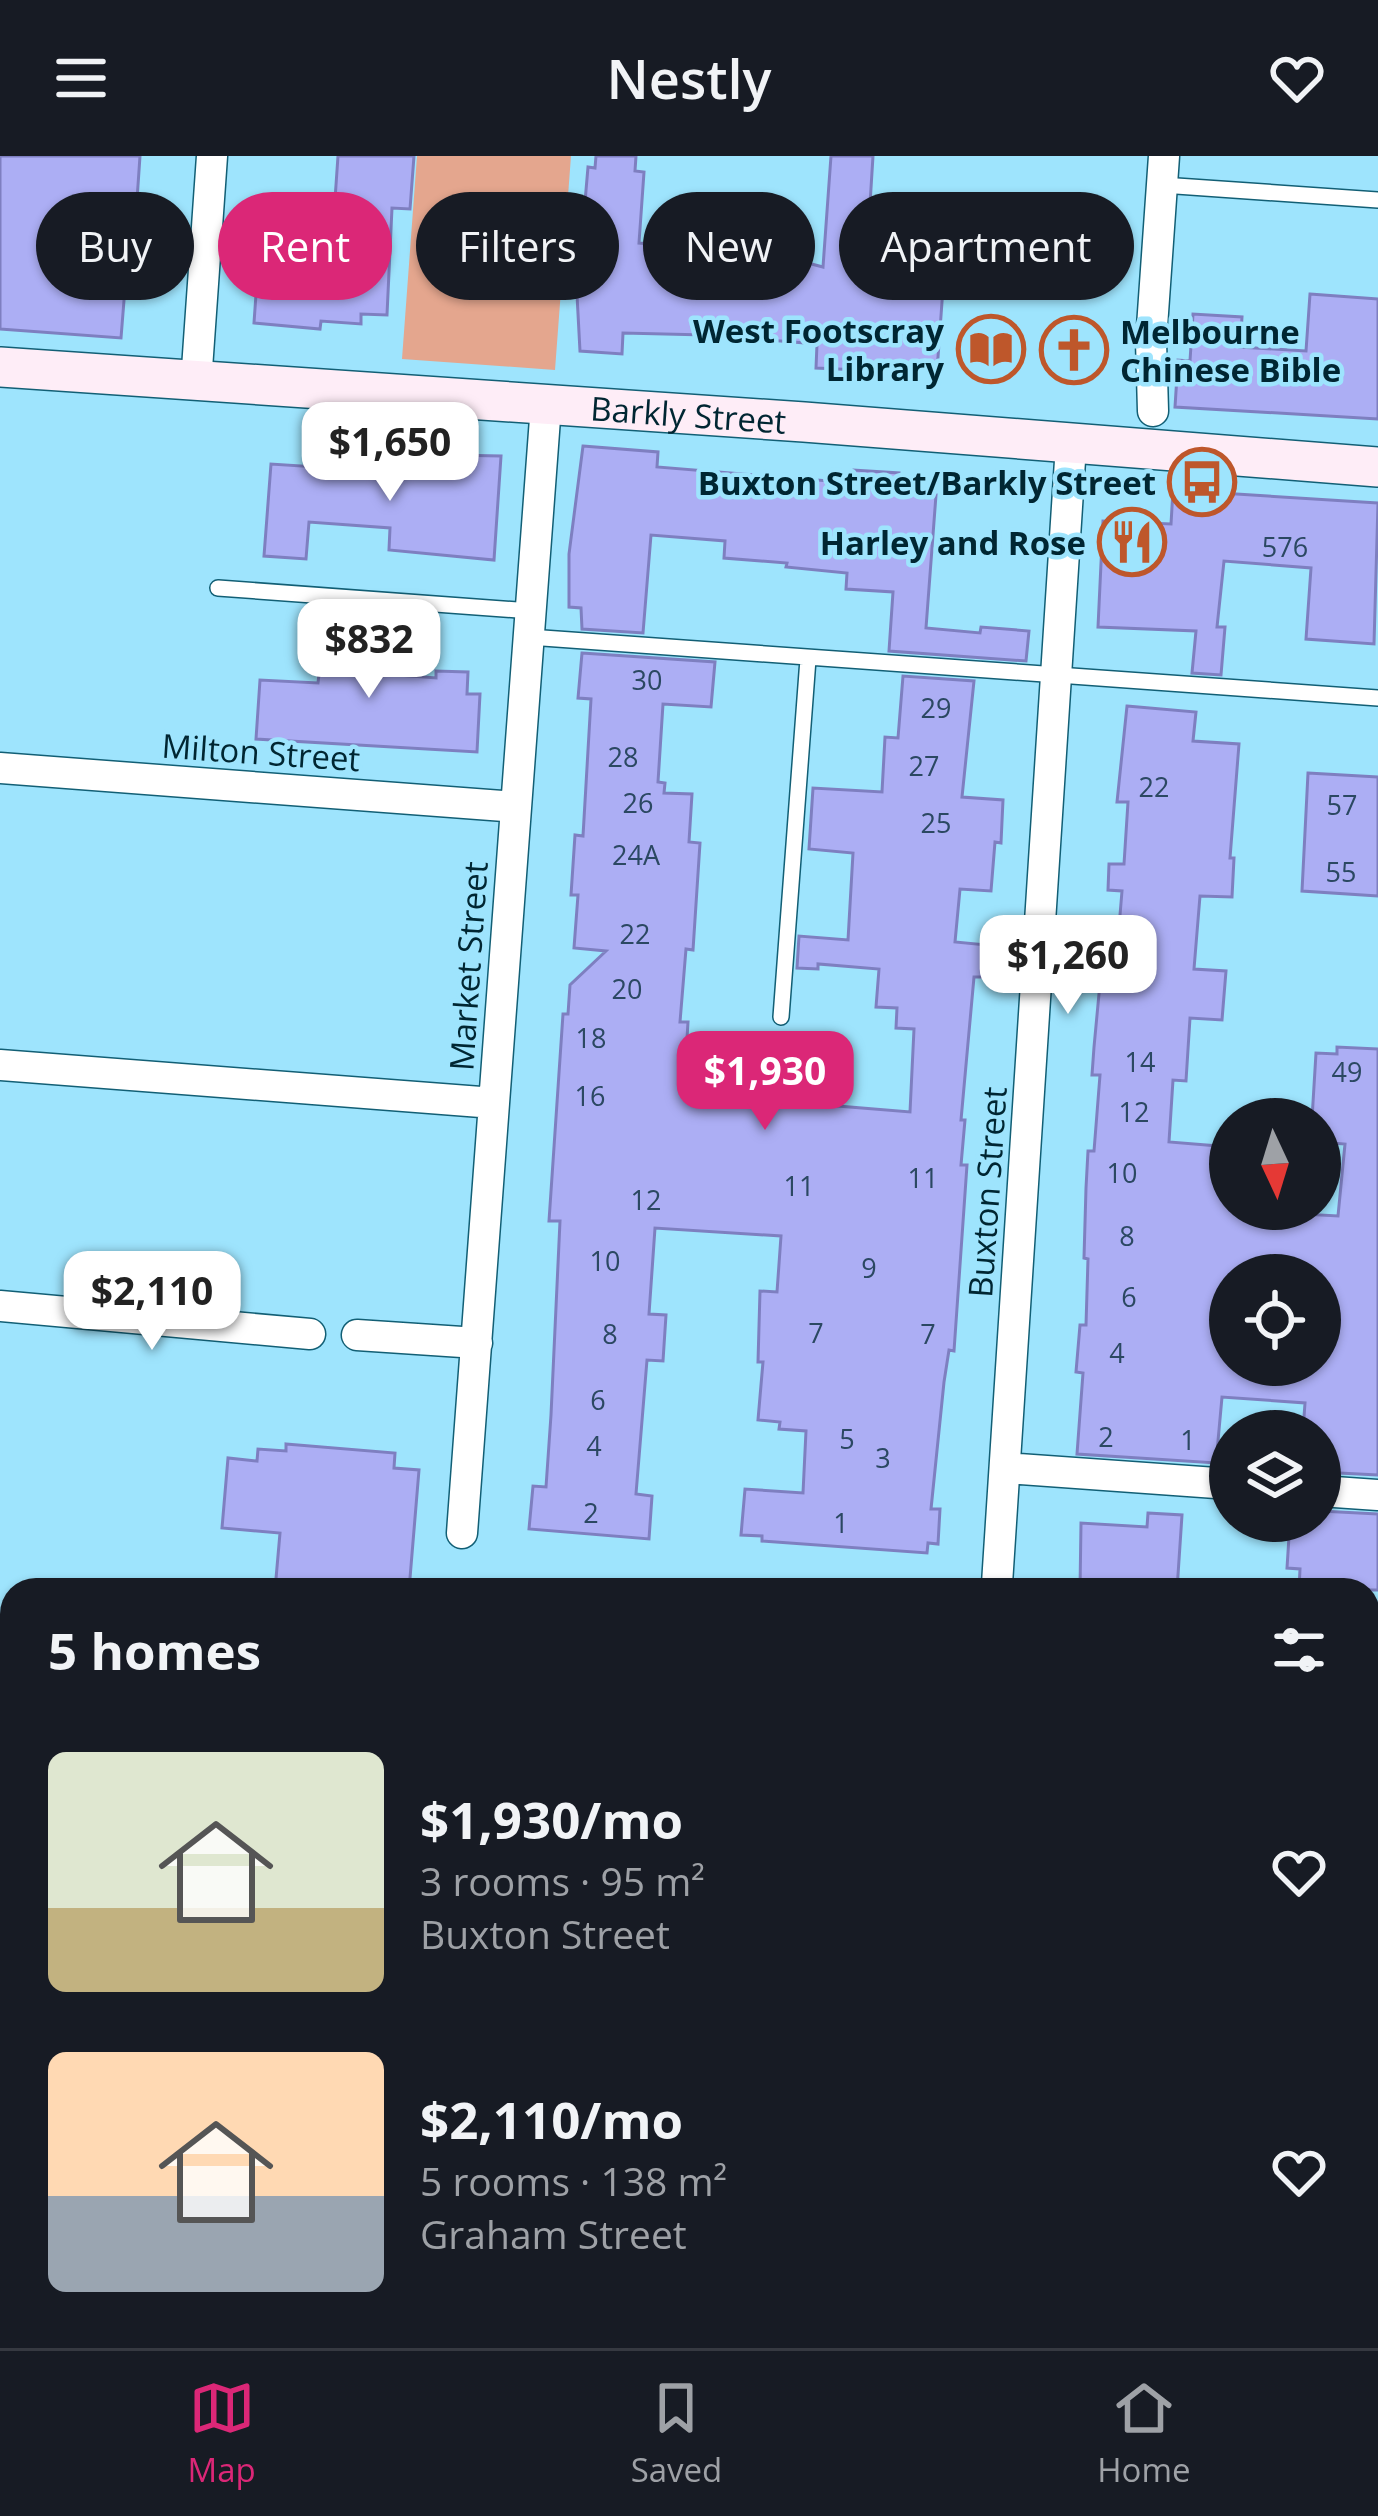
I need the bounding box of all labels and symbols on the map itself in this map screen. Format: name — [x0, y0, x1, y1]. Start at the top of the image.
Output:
place label: West Footscray Library — [693, 308, 944, 391]
place label: Melbourne Chinese Bible — [1120, 309, 1341, 392]
library icon: West Footscray Library — [956, 314, 1026, 384]
church icon: Melbourne Chinese Bible — [1039, 315, 1109, 385]
street label: Barkly Street — [589, 385, 788, 443]
pin: $1,650 — [292, 402, 488, 504]
bus stop icon: Buxton Street/Barkly Street — [1167, 447, 1237, 517]
place label: Buxton Street/Barkly Street — [698, 460, 1156, 505]
restaurant icon: Harley and Rose — [1097, 507, 1167, 577]
place label: Harley and Rose — [820, 520, 1086, 565]
house number: 576 — [1262, 528, 1308, 565]
pin: $832 — [298, 599, 440, 701]
house number: 30 — [632, 661, 662, 698]
house number: 29 — [921, 689, 951, 726]
street label: Milton Street — [160, 723, 362, 781]
house number: 28 — [608, 738, 638, 775]
house number: 27 — [909, 747, 939, 784]
house number: 22 — [1139, 768, 1169, 805]
house number: 26 — [623, 784, 653, 821]
house number: 57 — [1327, 786, 1357, 823]
house number: 25 — [921, 804, 951, 841]
house number: 24A — [612, 836, 661, 873]
house number: 55 — [1326, 853, 1356, 890]
street label: Market Street — [438, 860, 498, 1072]
house number: 22 — [620, 915, 650, 952]
pin: $1,260 — [970, 915, 1166, 1017]
house number: 20 — [612, 970, 642, 1007]
house number: 18 — [576, 1019, 606, 1056]
pin: $1,930 — [667, 1031, 863, 1133]
house number: 14 — [1125, 1043, 1155, 1080]
house number: 49 — [1332, 1053, 1362, 1090]
house number: 16 — [575, 1077, 605, 1114]
street label: Buxton Street — [957, 1085, 1017, 1299]
house number: 12 — [1119, 1093, 1149, 1130]
north arrow — [1209, 1098, 1341, 1230]
house number: 10 — [1107, 1154, 1137, 1191]
house number: 11 — [908, 1159, 938, 1196]
house number: 11 — [784, 1167, 814, 1204]
house number: 12 — [631, 1181, 661, 1218]
house number: 8 — [1119, 1217, 1135, 1254]
house number: 10 — [590, 1242, 620, 1279]
house number: 9 — [861, 1249, 877, 1286]
pin: $2,110 — [54, 1251, 250, 1353]
house number: 6 — [1121, 1278, 1137, 1315]
house number: 7 — [808, 1314, 824, 1351]
house number: 8 — [602, 1315, 618, 1352]
house number: 7 — [920, 1315, 936, 1352]
house number: 4 — [1109, 1334, 1125, 1371]
house number: 6 — [590, 1381, 606, 1418]
house number: 2 — [1098, 1418, 1114, 1455]
house number: 5 — [839, 1420, 855, 1457]
house number: 1 — [1180, 1421, 1196, 1458]
house number: 4 — [586, 1427, 602, 1464]
house number: 3 — [875, 1439, 891, 1476]
house number: 2 — [583, 1494, 599, 1531]
house number: 1 — [833, 1504, 849, 1541]

